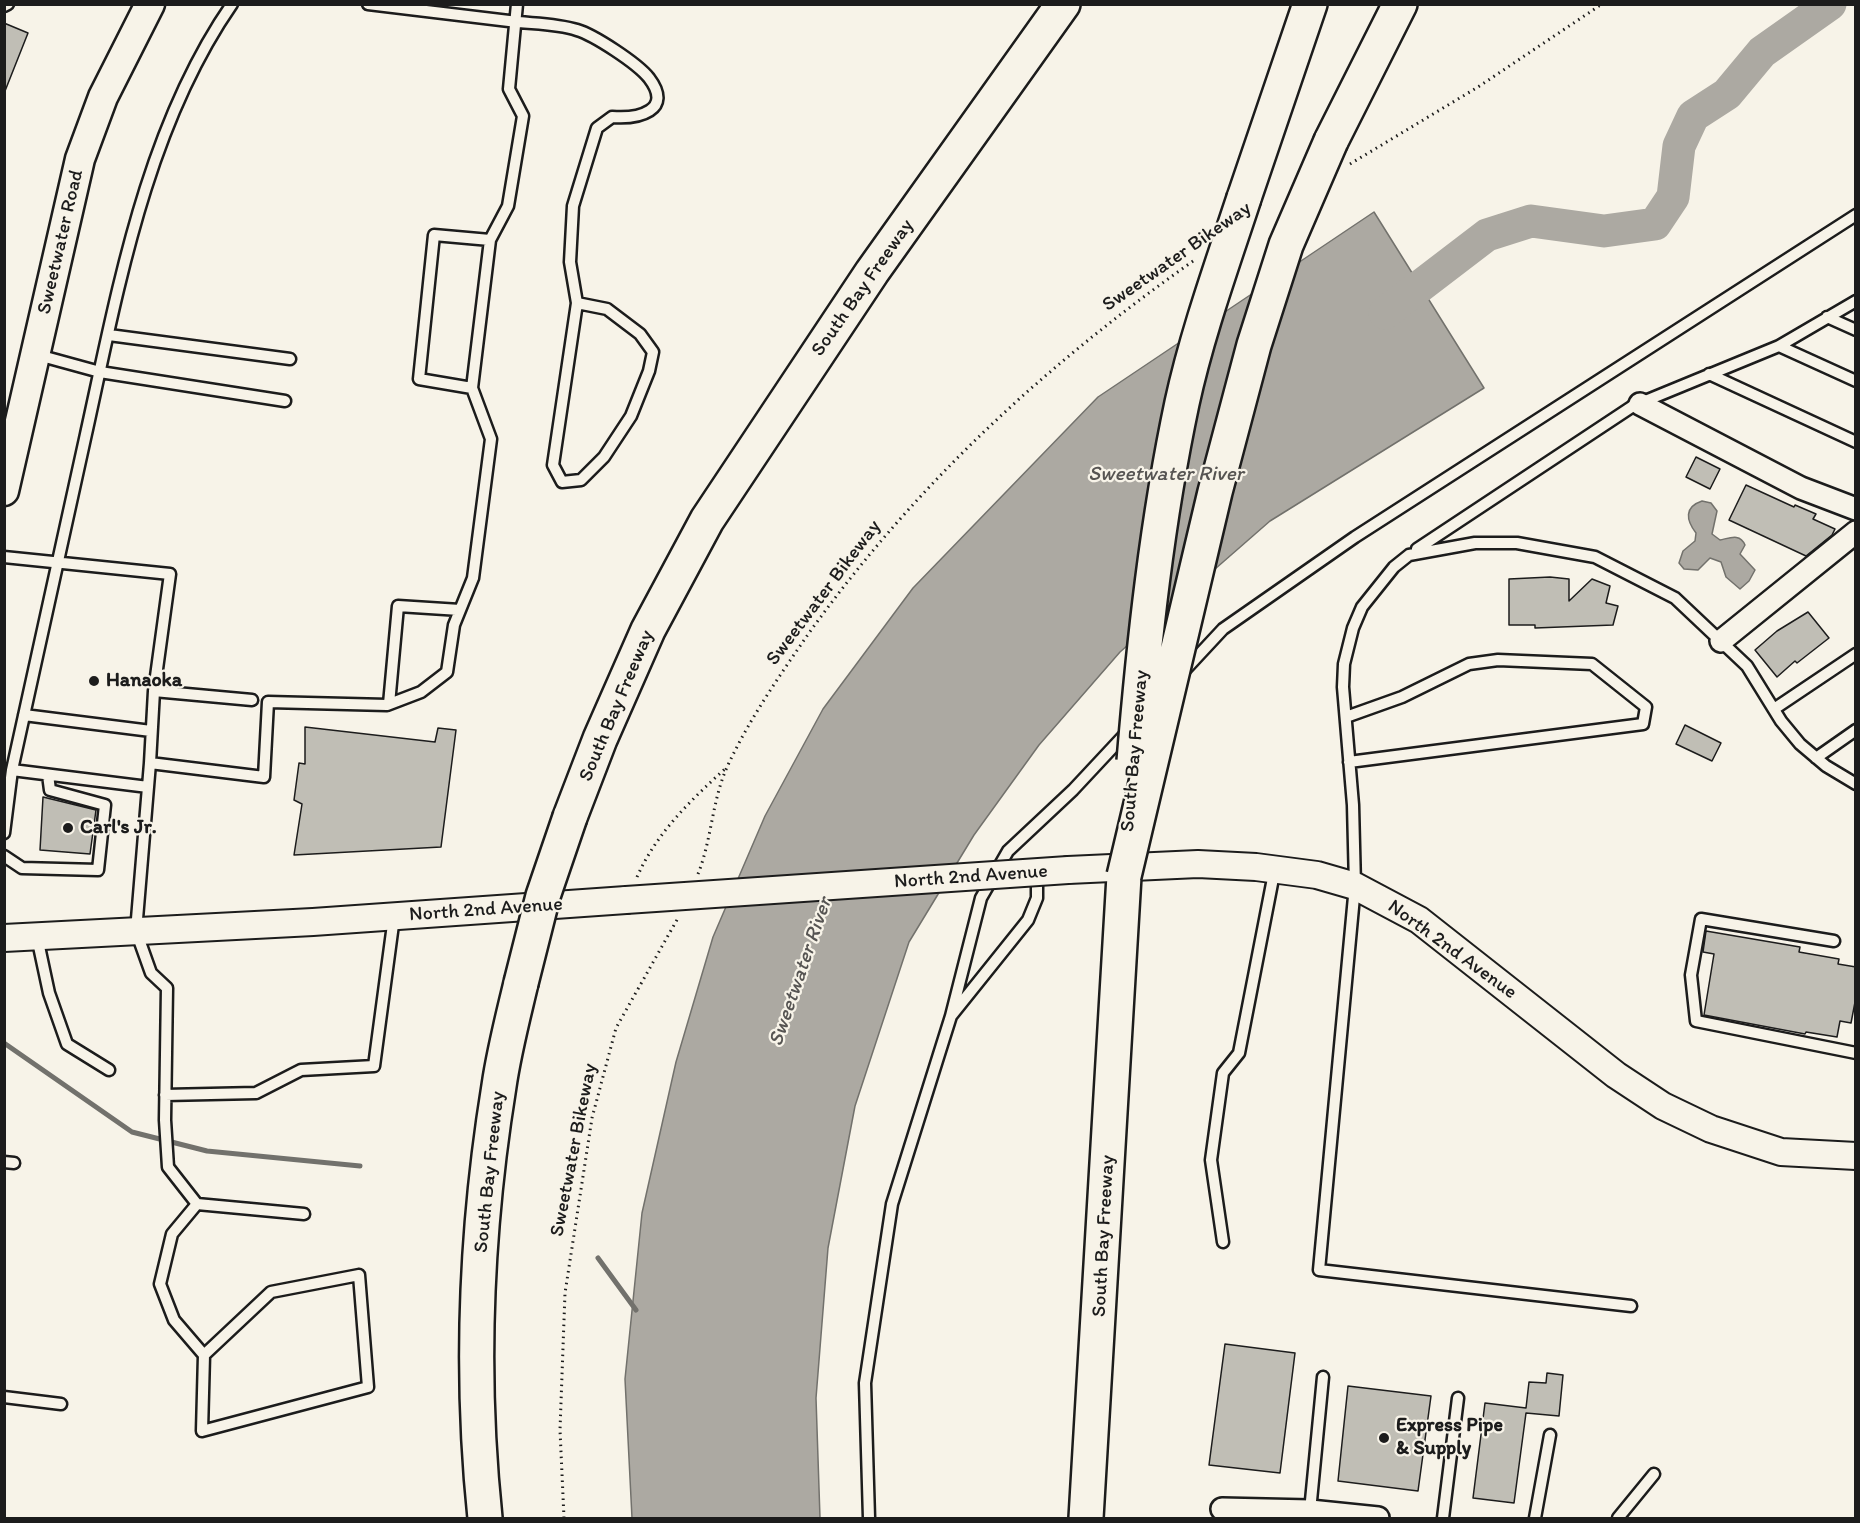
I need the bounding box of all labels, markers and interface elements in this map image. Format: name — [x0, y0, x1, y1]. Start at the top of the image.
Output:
street label: Sweetwater Road — [33, 167, 89, 317]
street label: Sweetwater Bikeway — [1098, 197, 1256, 317]
street label: South Bay Freeway — [807, 215, 919, 361]
water label: Sweetwater River — [1088, 462, 1244, 488]
street label: Sweetwater Bikeway — [762, 516, 886, 670]
street label: South Bay Freeway — [574, 627, 660, 785]
place label: Hanaoka — [106, 669, 182, 693]
street label: South Bay Freeway — [1116, 669, 1154, 833]
marker: Hanaoka — [87, 674, 101, 688]
place label: Carl's Jr. — [80, 816, 157, 840]
marker: Carl's Jr. — [61, 821, 75, 835]
street label: North 2nd Avenue — [893, 860, 1049, 894]
street label: North 2nd Avenue — [408, 893, 564, 927]
water label: Sweetwater River — [764, 894, 838, 1050]
street label: North 2nd Avenue — [1383, 895, 1521, 1005]
street label: Sweetwater Bikeway — [545, 1061, 603, 1239]
street label: South Bay Freeway — [470, 1090, 510, 1254]
street label: South Bay Freeway — [1088, 1154, 1120, 1318]
place label: Express Pipe & Supply — [1396, 1414, 1503, 1461]
marker: Express Pipe & Supply — [1377, 1431, 1391, 1445]

